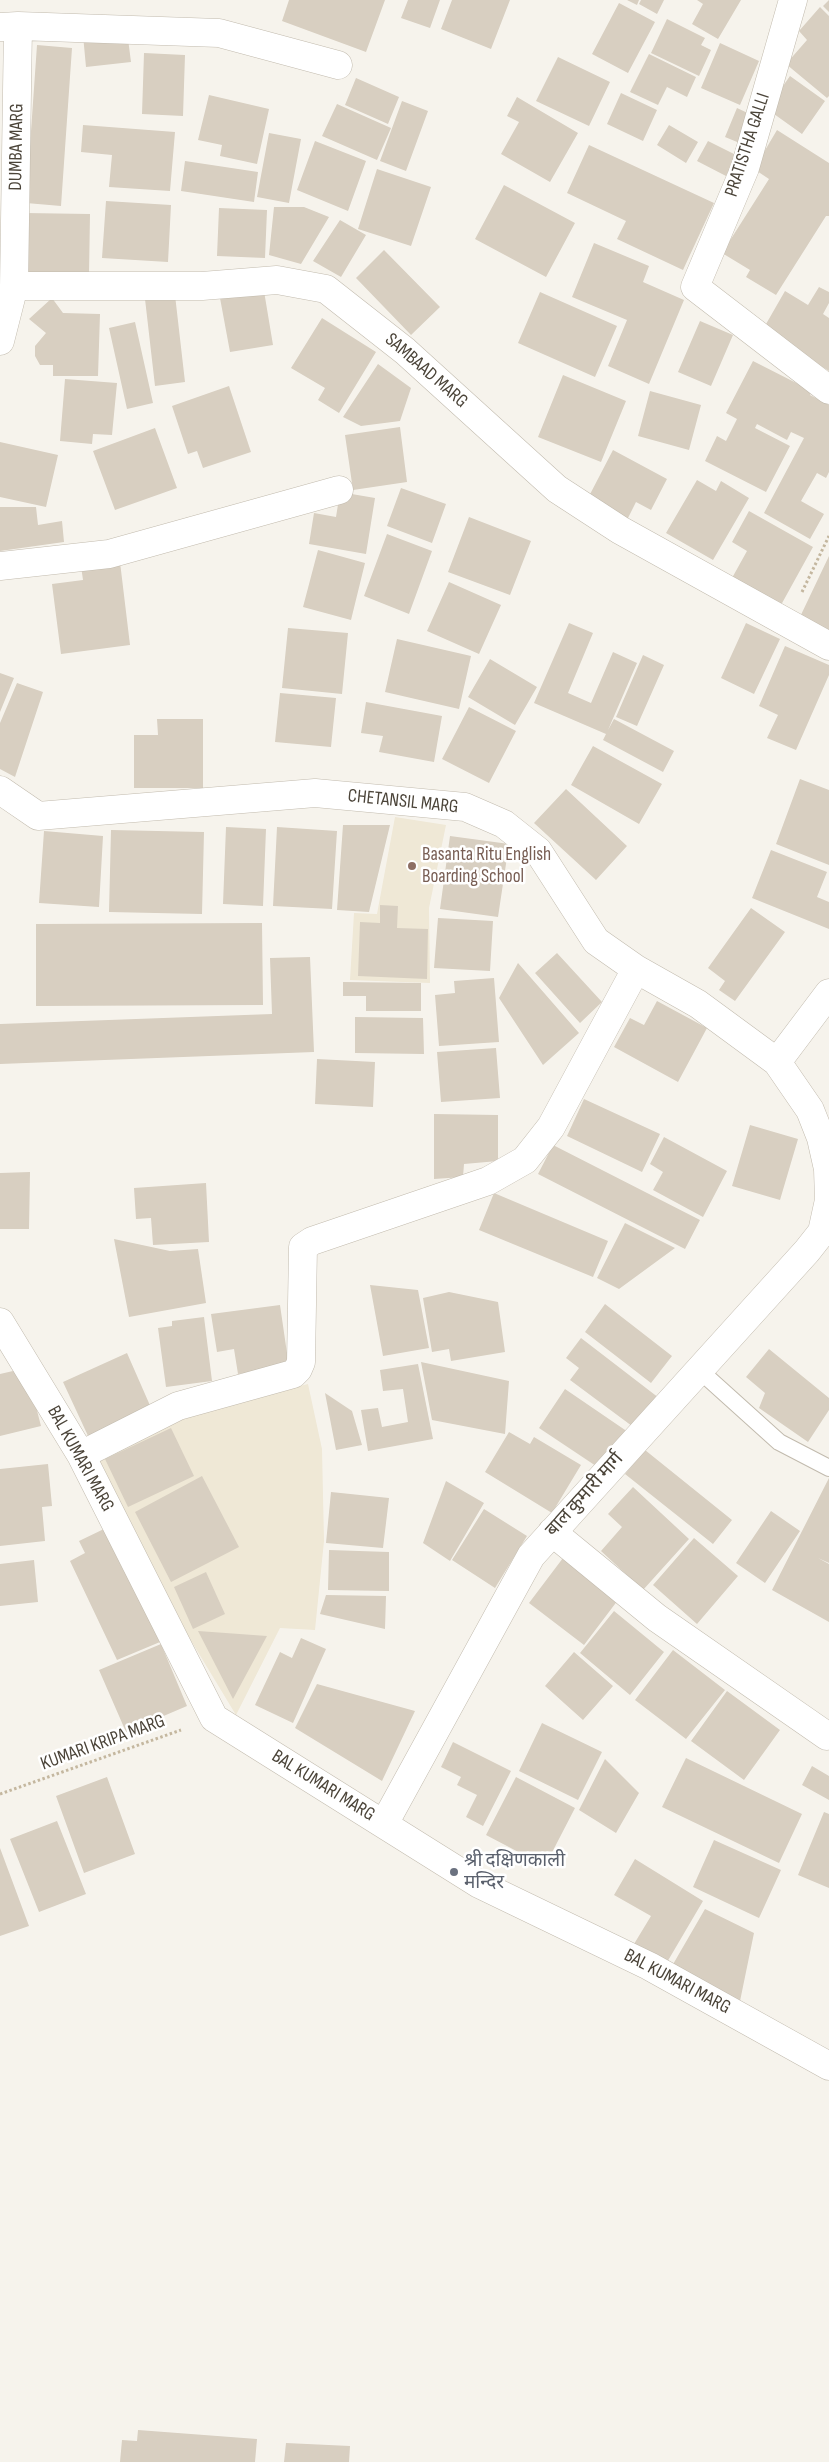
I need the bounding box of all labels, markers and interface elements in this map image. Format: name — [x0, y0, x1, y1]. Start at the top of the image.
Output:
street label: PRATISTHA GALLI — [721, 90, 775, 200]
street label: DUMBA MARG — [5, 103, 29, 191]
street label: SAMBAAD MARG — [380, 329, 472, 413]
street label: CHETANSIL MARG — [347, 785, 459, 819]
place label: Basanta Ritu English Boarding School — [422, 844, 551, 888]
marker: Basanta Ritu English Boarding School — [406, 860, 418, 872]
street label: BAL KUMARI MARG — [42, 1402, 118, 1516]
street label: बाल कुमारी मार्ग — [541, 1448, 629, 1542]
street label: KUMARI KRIPA MARG — [38, 1710, 168, 1776]
street label: BAL KUMARI MARG — [267, 1745, 379, 1827]
place label: श्री दक्षिणकाली मन्दिर — [464, 1850, 565, 1894]
marker: श्री दक्षिणकाली मन्दिर — [448, 1866, 460, 1878]
street label: BAL KUMARI MARG — [620, 1944, 734, 2020]

